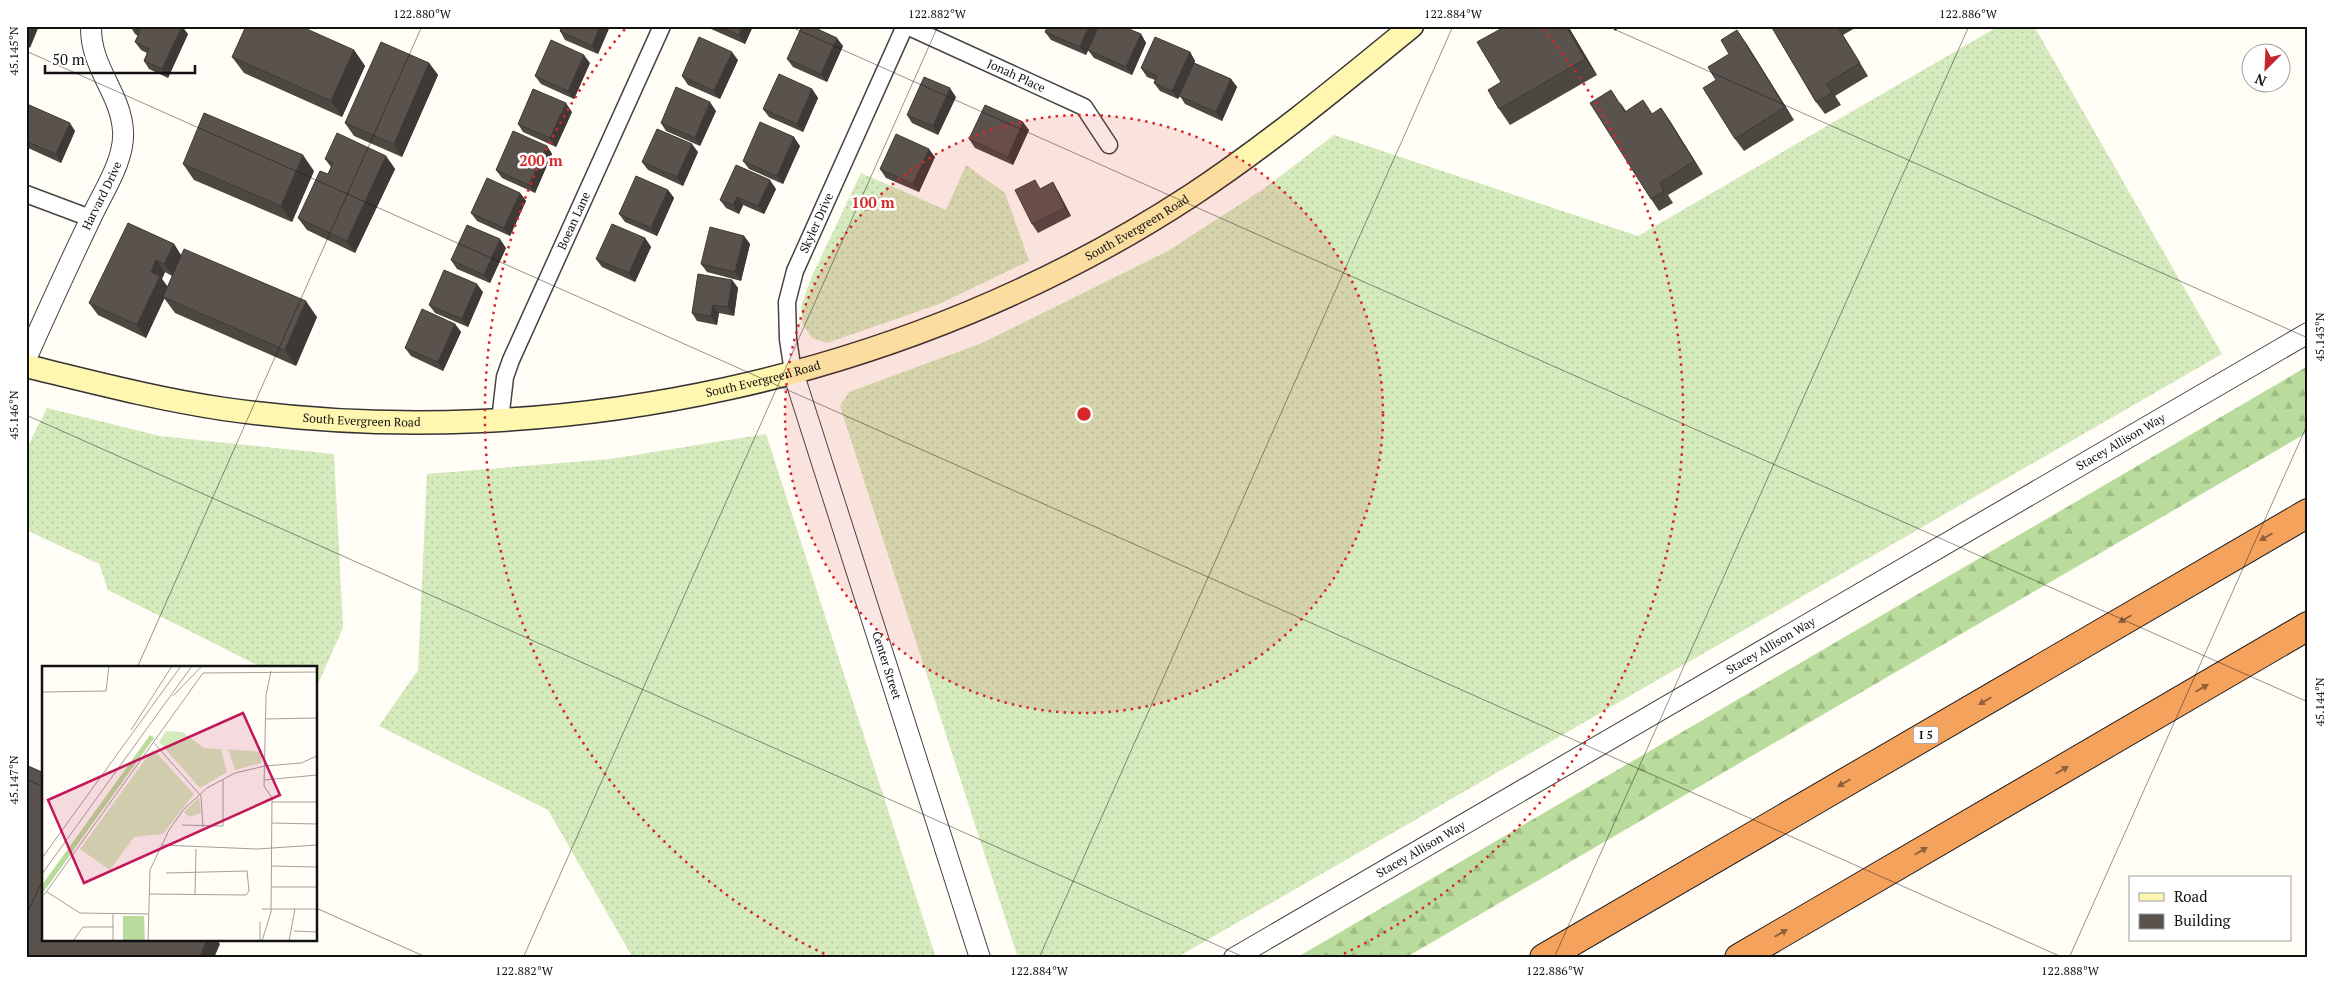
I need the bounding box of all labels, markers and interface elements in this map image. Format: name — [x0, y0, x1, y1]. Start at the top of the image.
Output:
text: 122.880°W — [393, 6, 452, 21]
text: 122.882°W — [908, 6, 967, 21]
text: 122.884°W — [1424, 6, 1483, 21]
text: 122.886°W — [1939, 6, 1998, 21]
text: 45.145°N — [6, 26, 21, 76]
scale bar — [45, 42, 195, 74]
north arrow — [2242, 42, 2292, 92]
text: 50 m — [52, 49, 85, 69]
street label: Jonah Place — [985, 56, 1048, 95]
text: N — [2251, 69, 2269, 91]
text: 200 m — [519, 150, 563, 170]
street label: Harvard Drive — [78, 159, 124, 232]
street label: Boean Lane — [554, 189, 593, 252]
street label: Skyler Drive — [796, 190, 836, 255]
street label: South Evergreen Road — [1082, 191, 1192, 264]
text: 100 m — [851, 192, 895, 212]
text: 45.143°N — [2312, 312, 2327, 362]
street label: South Evergreen Road — [704, 357, 822, 400]
text: 45.146°N — [6, 390, 21, 440]
centre of rings — [1075, 405, 1093, 423]
street label: Stacey Allison Way — [2073, 409, 2169, 473]
street label: South Evergreen Road — [302, 410, 421, 429]
one-way arrow — [2259, 533, 2272, 542]
street label: Stacey Allison Way — [1723, 613, 1818, 677]
one-way arrow — [2119, 615, 2132, 624]
street label: Center Street — [869, 629, 905, 702]
inset map — [42, 666, 318, 942]
text: 45.144°N — [2312, 677, 2327, 727]
one-way arrow — [2195, 683, 2208, 692]
one-way arrow — [1977, 697, 1992, 705]
road number: I 5 — [1914, 726, 1938, 744]
text: 45.147°N — [6, 755, 21, 805]
one-way arrow — [2055, 765, 2068, 774]
one-way arrow — [1838, 778, 1851, 787]
street label: Stacey Allison Way — [1373, 817, 1468, 881]
one-way arrow — [1915, 847, 1928, 856]
legend — [2129, 876, 2292, 942]
text: Road — [2174, 886, 2207, 906]
text: Building — [2174, 910, 2232, 930]
one-way arrow — [1774, 929, 1787, 938]
text: 122.882°W — [495, 963, 554, 978]
text: 122.884°W — [1010, 963, 1069, 978]
text: 122.886°W — [1526, 963, 1585, 978]
text: 122.888°W — [2041, 963, 2100, 978]

